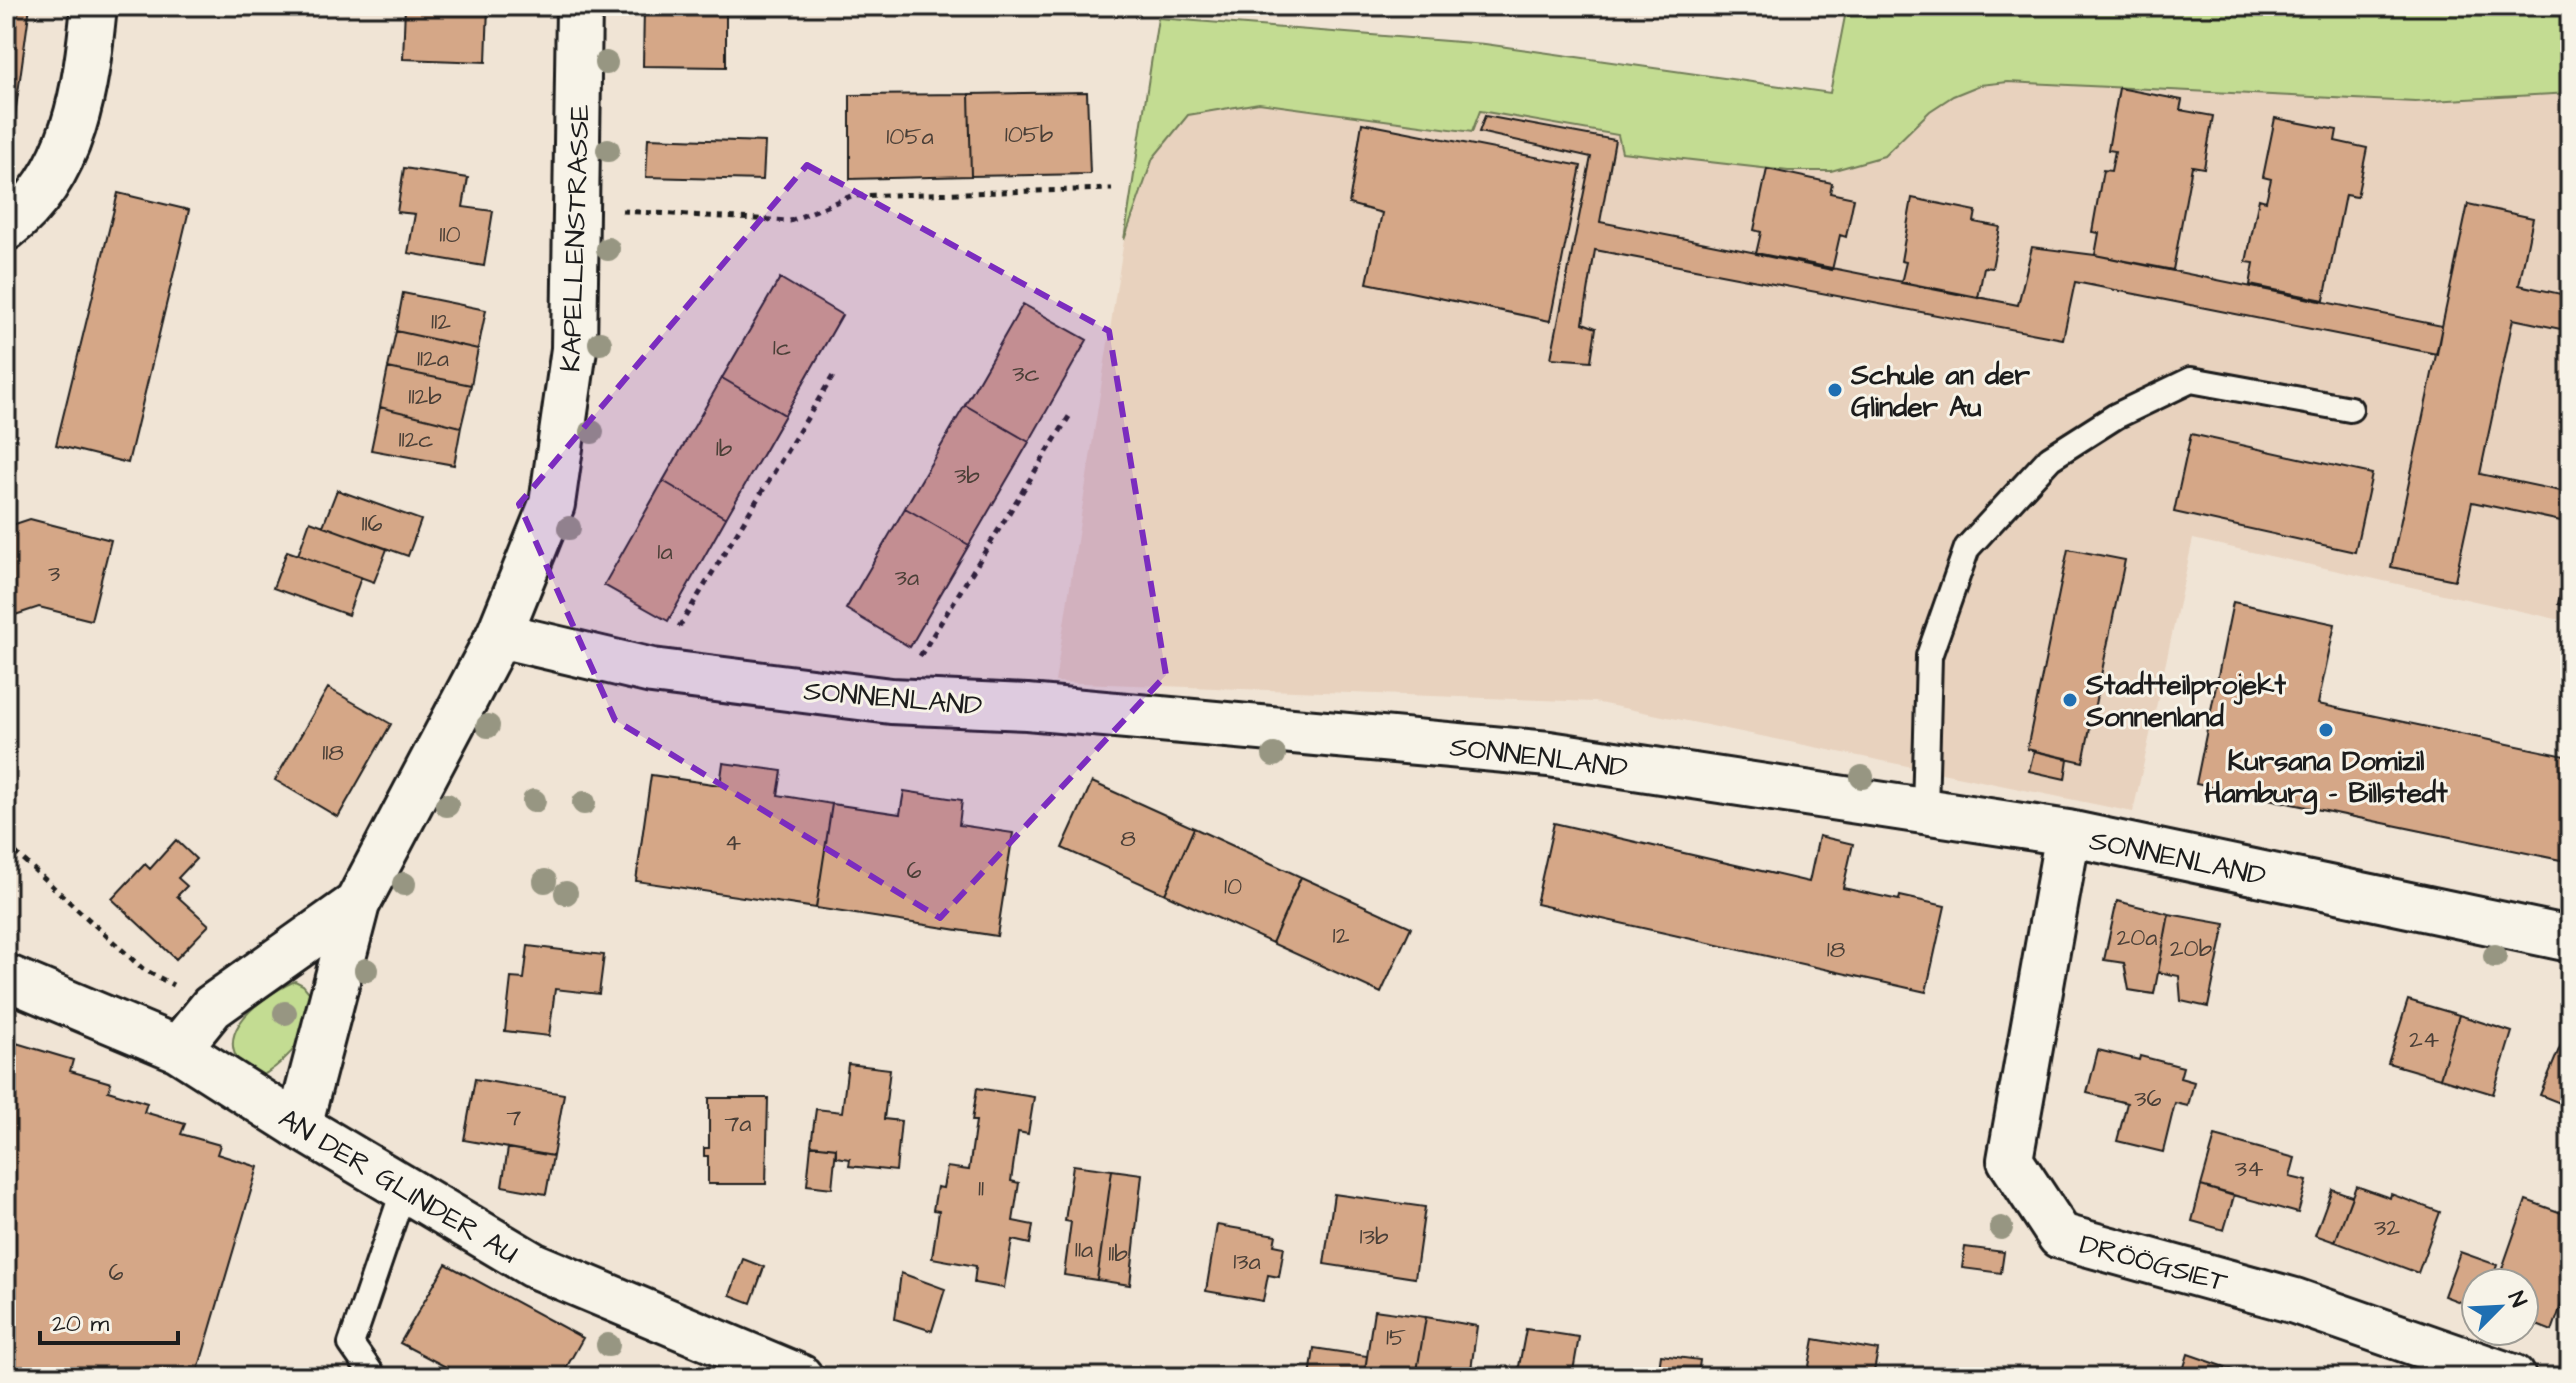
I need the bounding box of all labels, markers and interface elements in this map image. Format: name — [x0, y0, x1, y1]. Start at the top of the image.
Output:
street label: KAPELLENSTRASSE — [551, 103, 600, 373]
house number: 105b — [1005, 118, 1054, 152]
house number: 105a — [886, 120, 934, 154]
house number: 110 — [439, 218, 461, 252]
house number: 112 — [431, 305, 451, 339]
house number: 1c — [773, 331, 791, 365]
house number: 112a — [417, 342, 449, 376]
place label: Schule an der Glinder Au — [1850, 356, 2031, 427]
house number: 3c — [1012, 357, 1040, 391]
house number: 112b — [408, 380, 442, 414]
marker: Schule an der Glinder Au — [1826, 381, 1844, 399]
house number: 112c — [398, 423, 434, 457]
house number: 1b — [716, 432, 733, 466]
house number: 3b — [954, 459, 980, 493]
house number: 116 — [361, 507, 383, 541]
house number: 1a — [657, 535, 673, 569]
house number: 3 — [48, 557, 60, 591]
house number: 3a — [895, 561, 919, 595]
place label: Stadtteilprojekt Sonnenland — [2085, 666, 2286, 737]
street label: SONNENLAND — [802, 671, 984, 726]
marker: Stadtteilprojekt Sonnenland — [2061, 691, 2079, 709]
marker: Kursana Domizil Hamburg - Billstedt — [2317, 721, 2335, 739]
street label: SONNENLAND — [1448, 727, 1630, 788]
house number: 118 — [322, 736, 344, 770]
place label: Kursana Domizil Hamburg - Billstedt — [2204, 742, 2448, 815]
street label: SONNENLAND — [2086, 821, 2269, 896]
house number: 8 — [1120, 822, 1136, 856]
house number: 4 — [725, 826, 741, 860]
house number: 6 — [906, 854, 922, 888]
house number: 10 — [1224, 870, 1242, 904]
house number: 12 — [1333, 919, 1350, 953]
house number: 20a — [2116, 921, 2158, 955]
house number: 20b — [2170, 932, 2213, 966]
house number: 18 — [1827, 933, 1845, 967]
house number: 24 — [2409, 1023, 2439, 1057]
house number: 36 — [2134, 1082, 2162, 1116]
street label: AN DER GLINDER AU — [271, 1099, 525, 1273]
house number: 7 — [507, 1101, 522, 1135]
house number: 7a — [725, 1107, 751, 1141]
house number: 34 — [2235, 1152, 2263, 1186]
house number: 11 — [978, 1172, 984, 1206]
house number: 32 — [2374, 1211, 2400, 1245]
house number: 13b — [1360, 1220, 1389, 1254]
street label: DRÖÖGSIET — [2076, 1225, 2232, 1302]
house number: 11a — [1075, 1233, 1093, 1267]
house number: 11b — [1108, 1237, 1128, 1271]
house number: 13a — [1233, 1245, 1261, 1279]
house number: 6 — [108, 1256, 124, 1290]
north arrow — [2460, 1267, 2540, 1347]
text: N — [2500, 1287, 2534, 1312]
scale bar — [40, 1295, 178, 1345]
text: 20 m — [52, 1307, 109, 1341]
house number: 15 — [1386, 1321, 1406, 1355]

